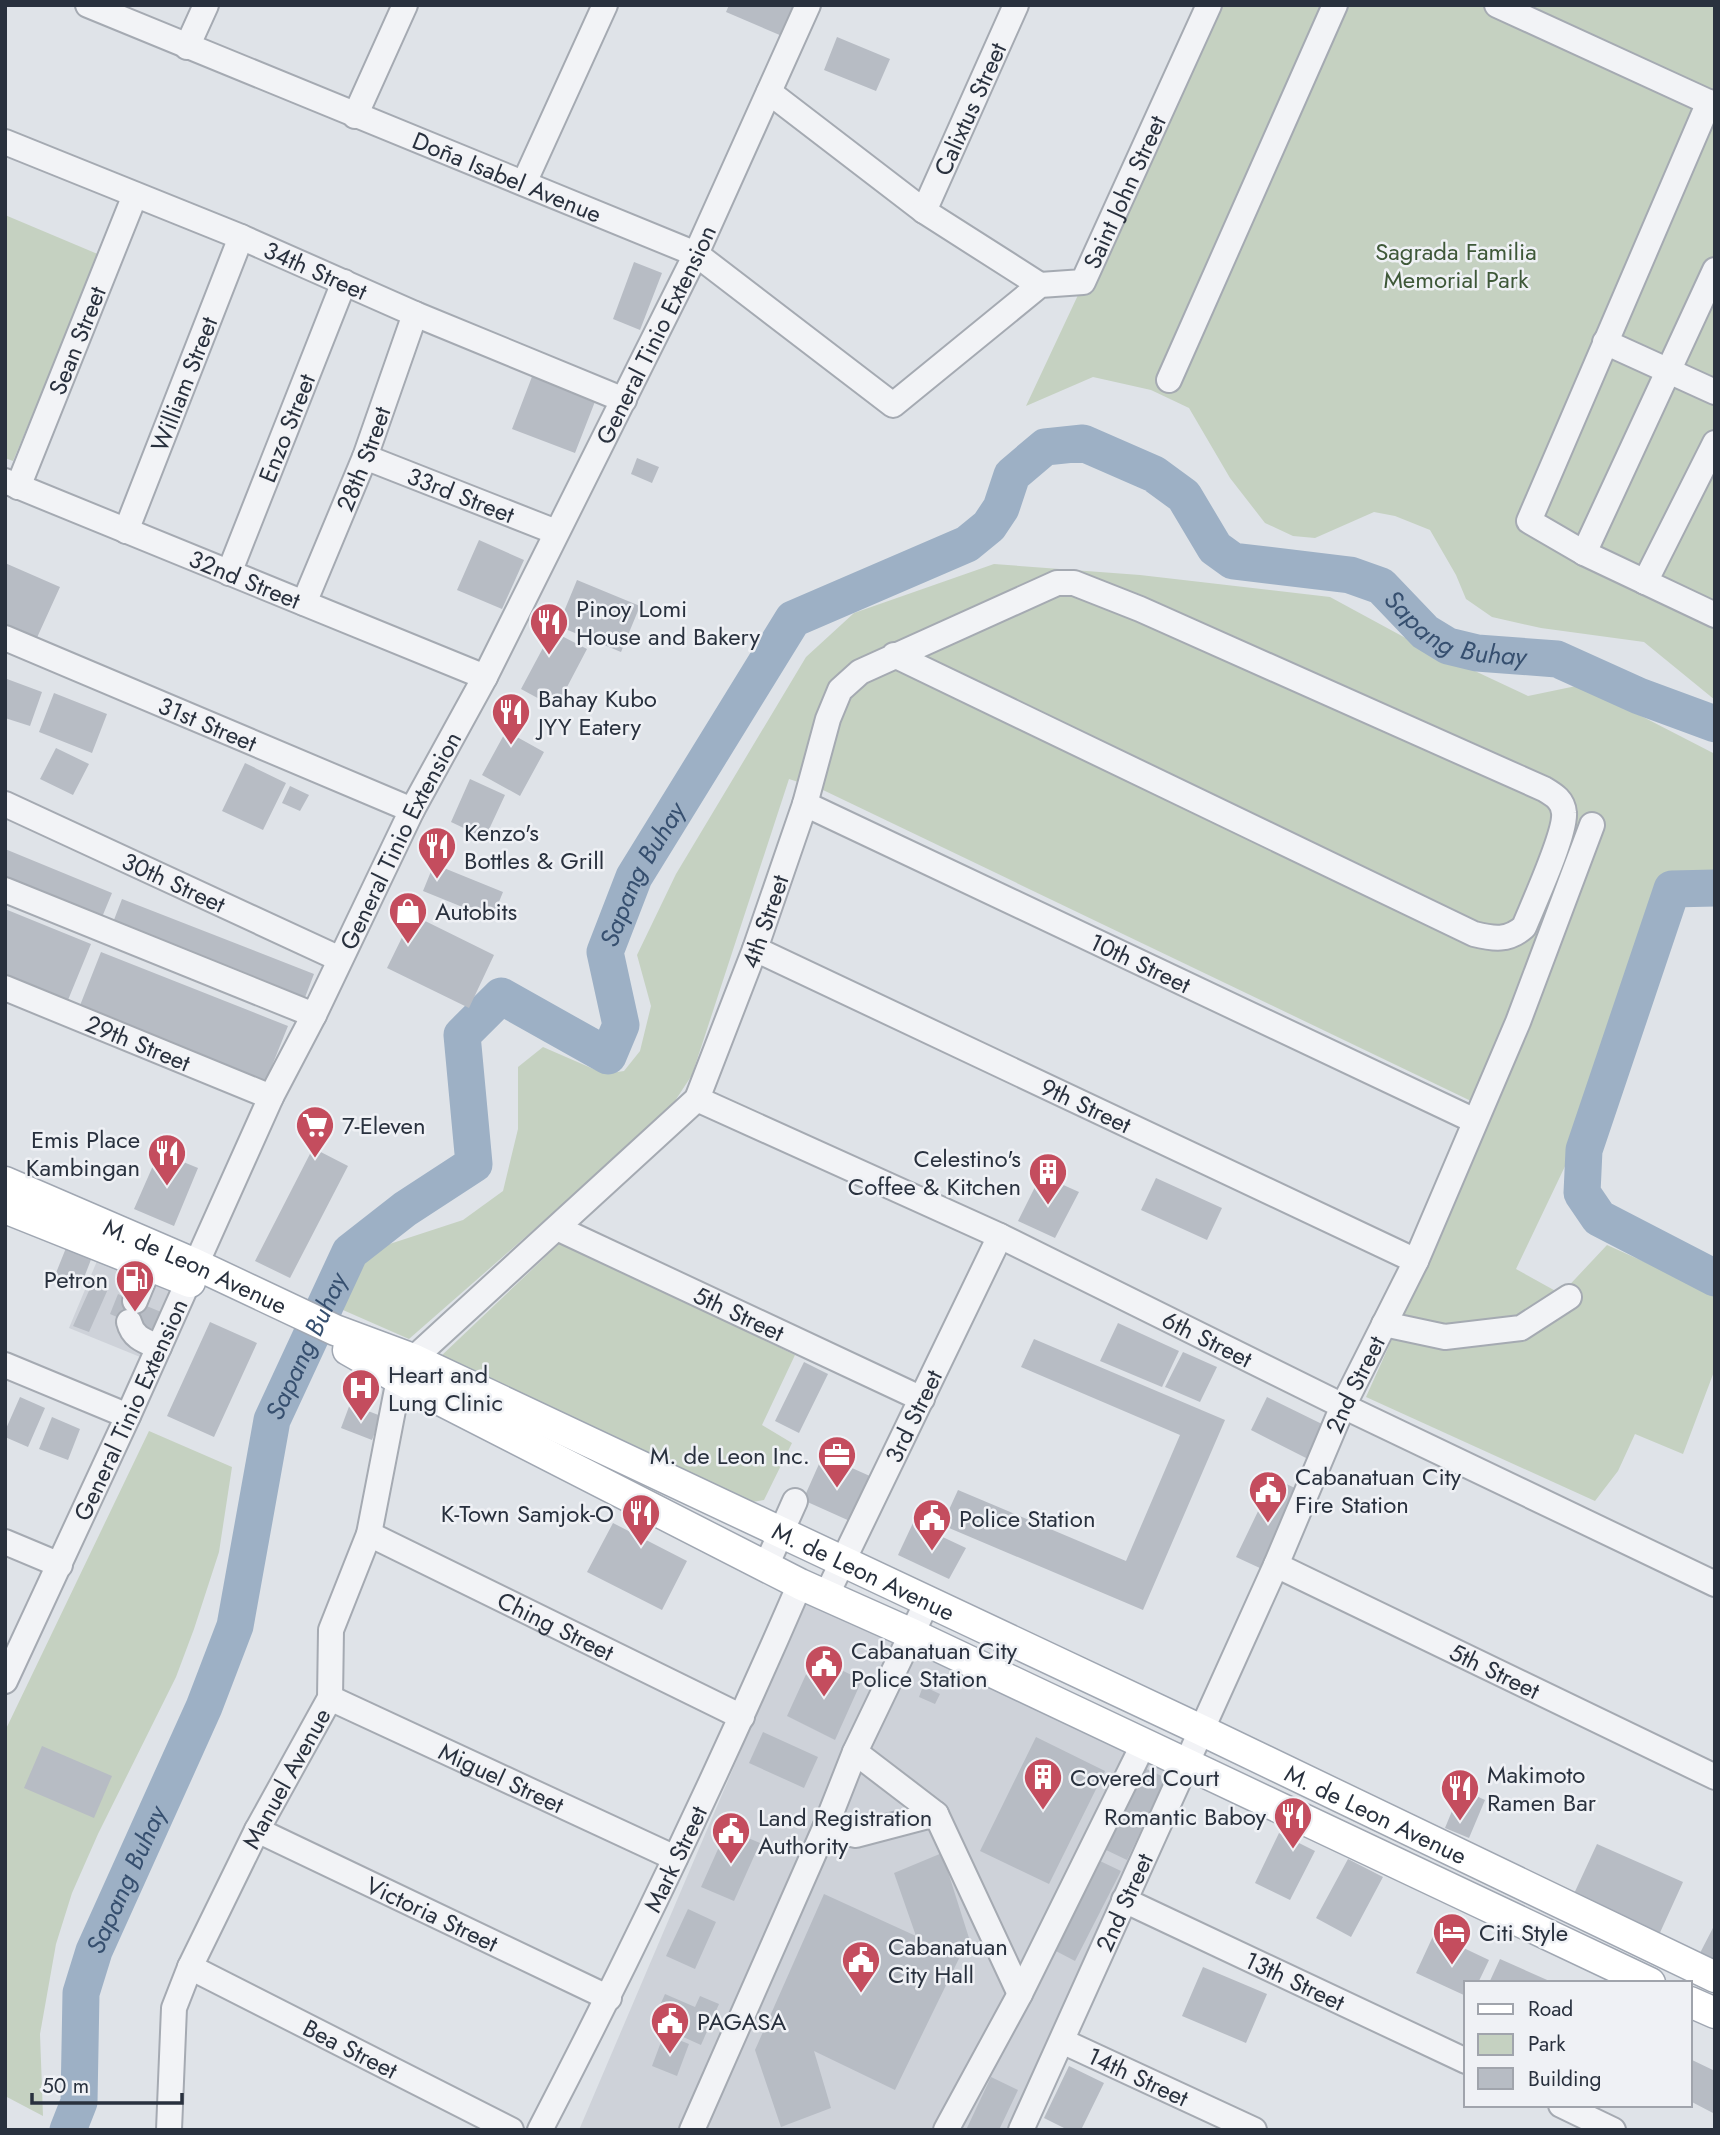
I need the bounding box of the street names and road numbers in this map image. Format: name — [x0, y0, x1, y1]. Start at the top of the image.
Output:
street label: Calixtus Street — [925, 36, 1015, 181]
street label: Saint John Street — [1074, 109, 1174, 274]
street label: Doña Isabel Avenue — [407, 122, 607, 231]
street label: General Tinio Extension — [586, 219, 724, 450]
street label: 34th Street — [258, 232, 373, 308]
street label: Sean Street — [39, 281, 114, 400]
street label: William Street — [141, 311, 226, 456]
street label: Enzo Street — [249, 368, 324, 487]
street label: 28th Street — [327, 401, 399, 516]
street label: 33rd Street — [402, 458, 520, 532]
street label: 32nd Street — [184, 540, 306, 617]
street label: 31st Street — [153, 687, 263, 760]
street label: General Tinio Extension — [330, 725, 470, 956]
street label: 30th Street — [116, 843, 231, 921]
street label: 4th Street — [732, 870, 797, 973]
street label: 10th Street — [1084, 924, 1197, 1002]
street label: 29th Street — [81, 1005, 196, 1080]
street label: 9th Street — [1035, 1069, 1137, 1142]
street label: M. de Leon Avenue — [98, 1209, 293, 1323]
street label: 5th Street — [688, 1277, 790, 1350]
street label: General Tinio Extension — [64, 1293, 196, 1526]
street label: 6th Street — [1156, 1302, 1259, 1376]
street label: 2nd Street — [1316, 1329, 1393, 1438]
street label: 3rd Street — [876, 1363, 951, 1468]
street label: M. de Leon Avenue — [767, 1513, 961, 1629]
street label: Ching Street — [491, 1582, 620, 1669]
street label: 5th Street — [1444, 1634, 1546, 1708]
street label: Manuel Avenue — [233, 1701, 339, 1854]
street label: Miguel Street — [433, 1733, 570, 1822]
street label: M. de Leon Avenue — [1279, 1755, 1473, 1873]
street label: Mark Street — [635, 1799, 715, 1918]
street label: 2nd Street — [1086, 1847, 1161, 1957]
street label: Victoria Street — [360, 1867, 504, 1960]
street label: 13th Street — [1239, 1942, 1351, 2019]
street label: Bea Street — [297, 2010, 404, 2087]
street label: 14th Street — [1082, 2038, 1195, 2115]

